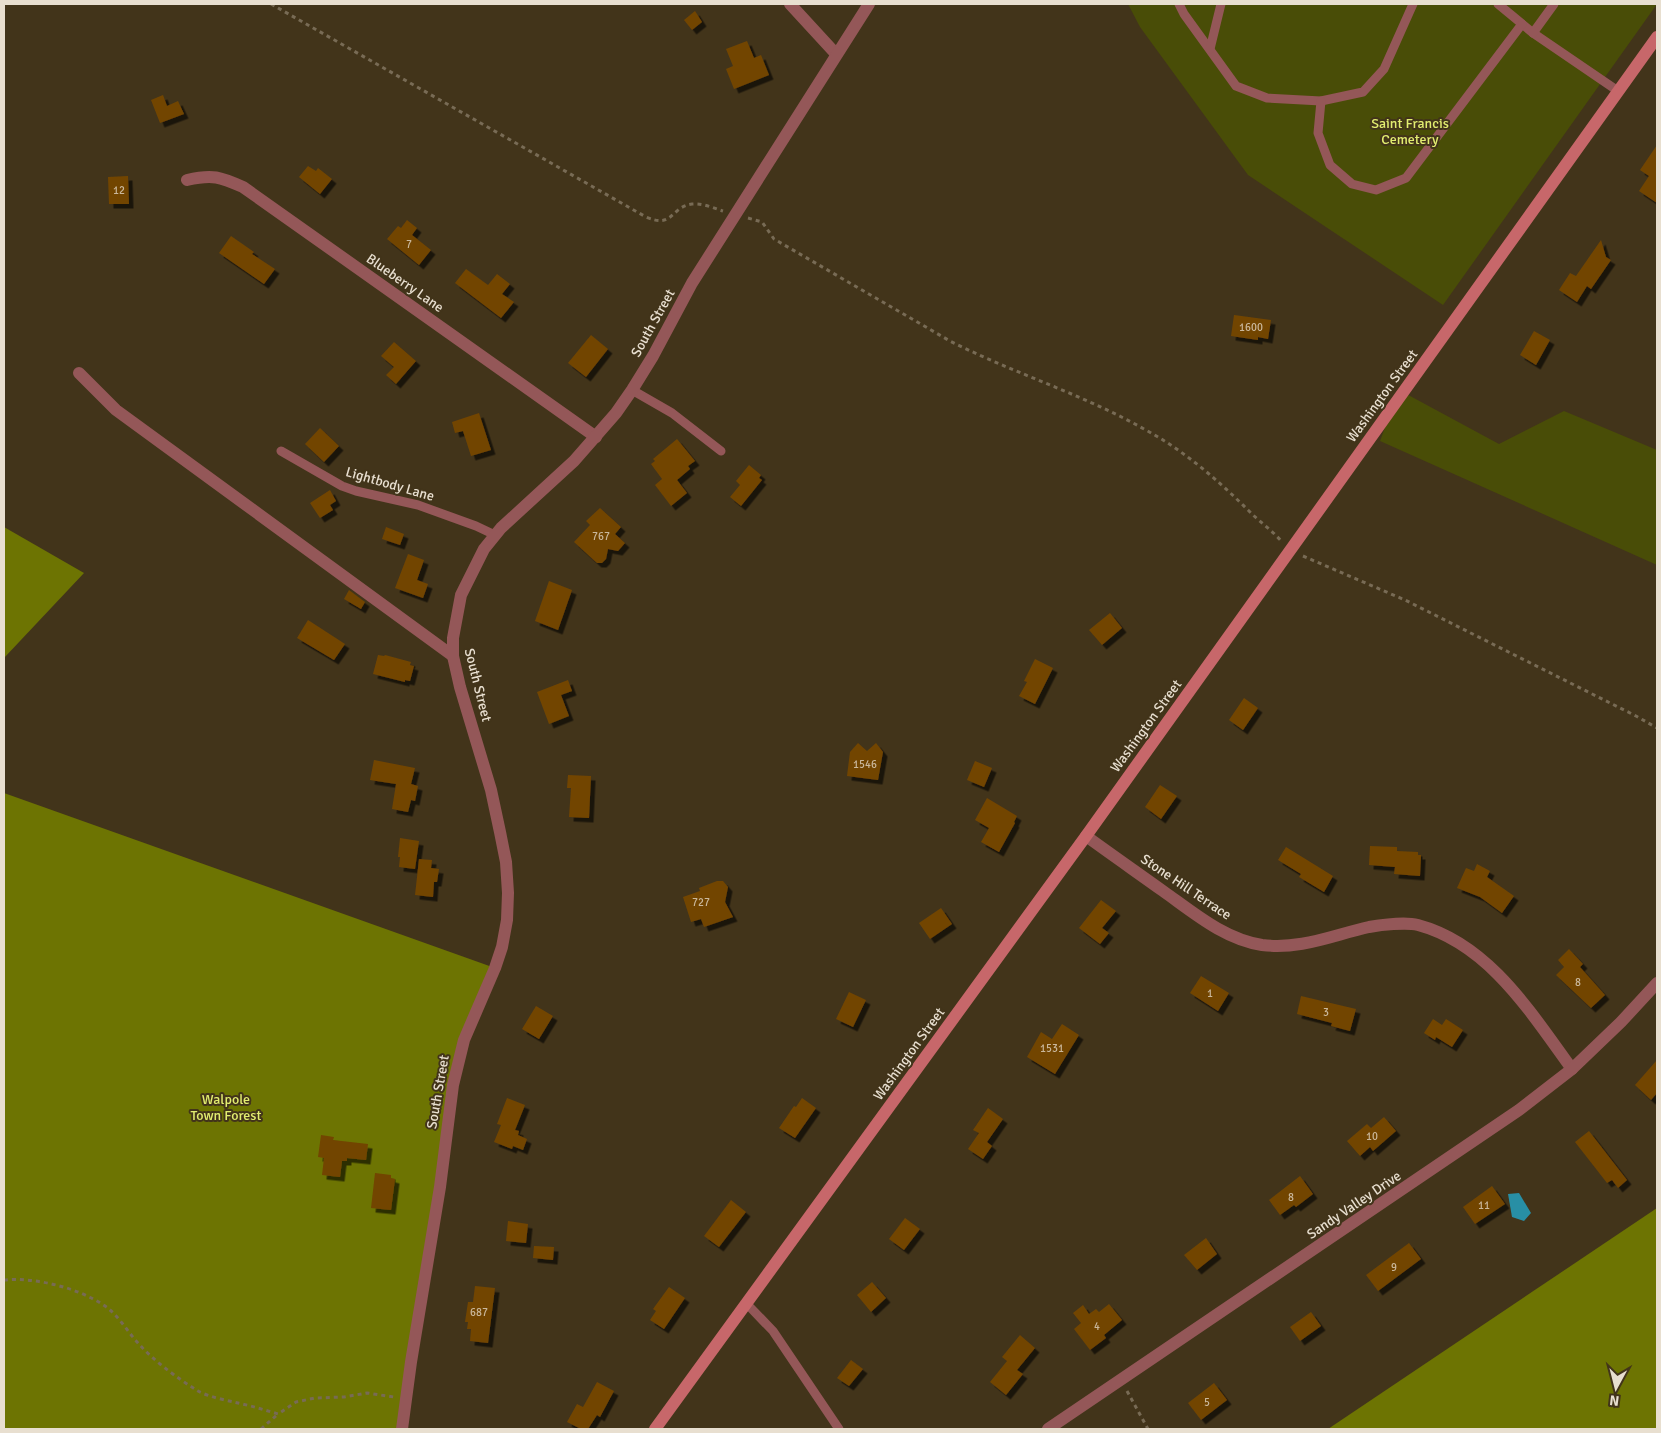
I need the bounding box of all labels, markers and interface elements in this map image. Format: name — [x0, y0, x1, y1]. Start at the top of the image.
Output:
park label: Saint Francis Cemetery — [1371, 115, 1449, 148]
house number: 12 — [113, 184, 125, 197]
house number: 7 — [406, 238, 412, 251]
street label: Blueberry Lane — [363, 250, 447, 316]
street label: South Street — [627, 286, 679, 360]
house number: 1600 — [1239, 321, 1263, 334]
street label: Washington Street — [1343, 346, 1421, 446]
street label: Lightbody Lane — [344, 463, 436, 505]
house number: 767 — [592, 530, 610, 543]
street label: South Street — [461, 647, 495, 723]
street label: Washington Street — [1107, 676, 1185, 776]
house number: 1546 — [853, 758, 877, 771]
street label: Stone Hill Terrace — [1138, 850, 1234, 924]
house number: 727 — [692, 896, 710, 909]
house number: 8 — [1575, 976, 1581, 989]
house number: 1 — [1207, 987, 1213, 1000]
street label: Washington Street — [870, 1004, 948, 1104]
house number: 3 — [1323, 1006, 1329, 1019]
house number: 1531 — [1040, 1042, 1064, 1055]
street label: South Street — [423, 1054, 453, 1130]
park label: Walpole Town Forest — [191, 1091, 261, 1124]
house number: 10 — [1366, 1130, 1378, 1143]
street label: Sandy Valley Drive — [1304, 1167, 1404, 1243]
house number: 8 — [1288, 1191, 1294, 1204]
house number: 11 — [1478, 1199, 1490, 1212]
house number: 9 — [1391, 1261, 1397, 1274]
house number: 687 — [470, 1306, 488, 1319]
house number: 4 — [1094, 1320, 1100, 1333]
north arrow — [1591, 1363, 1641, 1413]
text: N — [1609, 1391, 1620, 1409]
house number: 5 — [1204, 1396, 1210, 1409]

